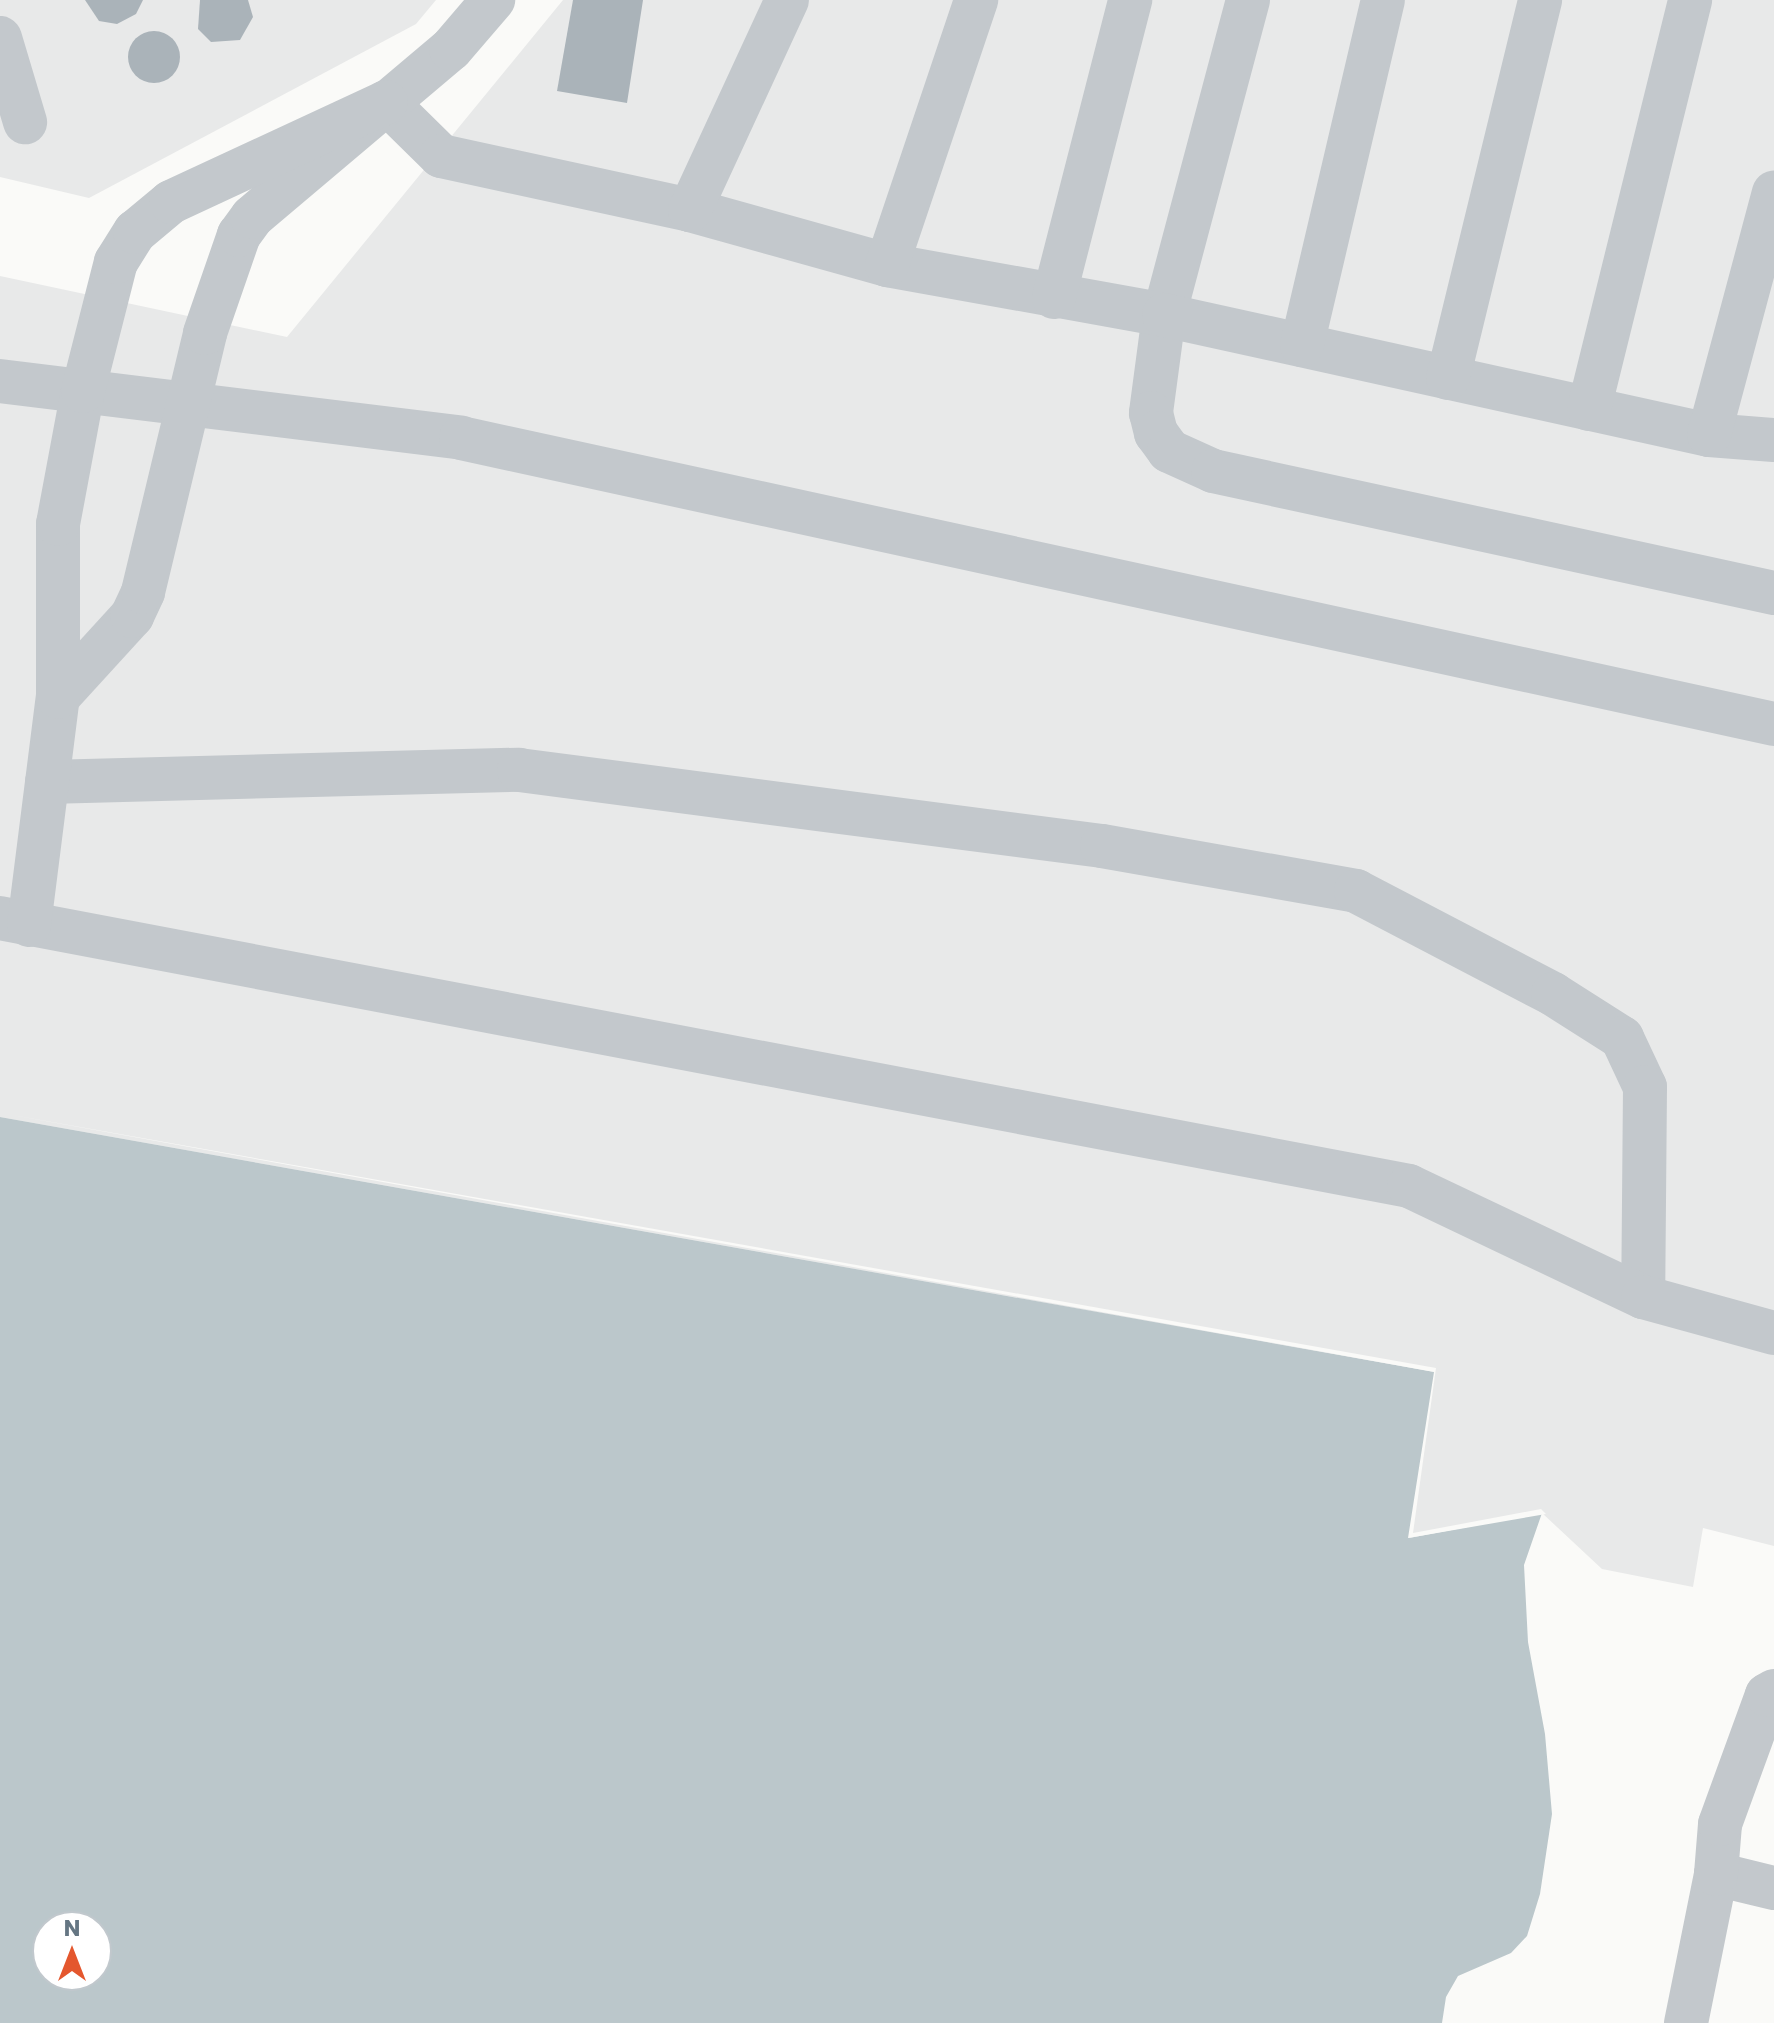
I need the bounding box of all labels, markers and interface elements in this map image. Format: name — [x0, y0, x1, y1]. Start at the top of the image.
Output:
north arrow — [32, 1911, 112, 1991]
text: N — [64, 1913, 80, 1944]

